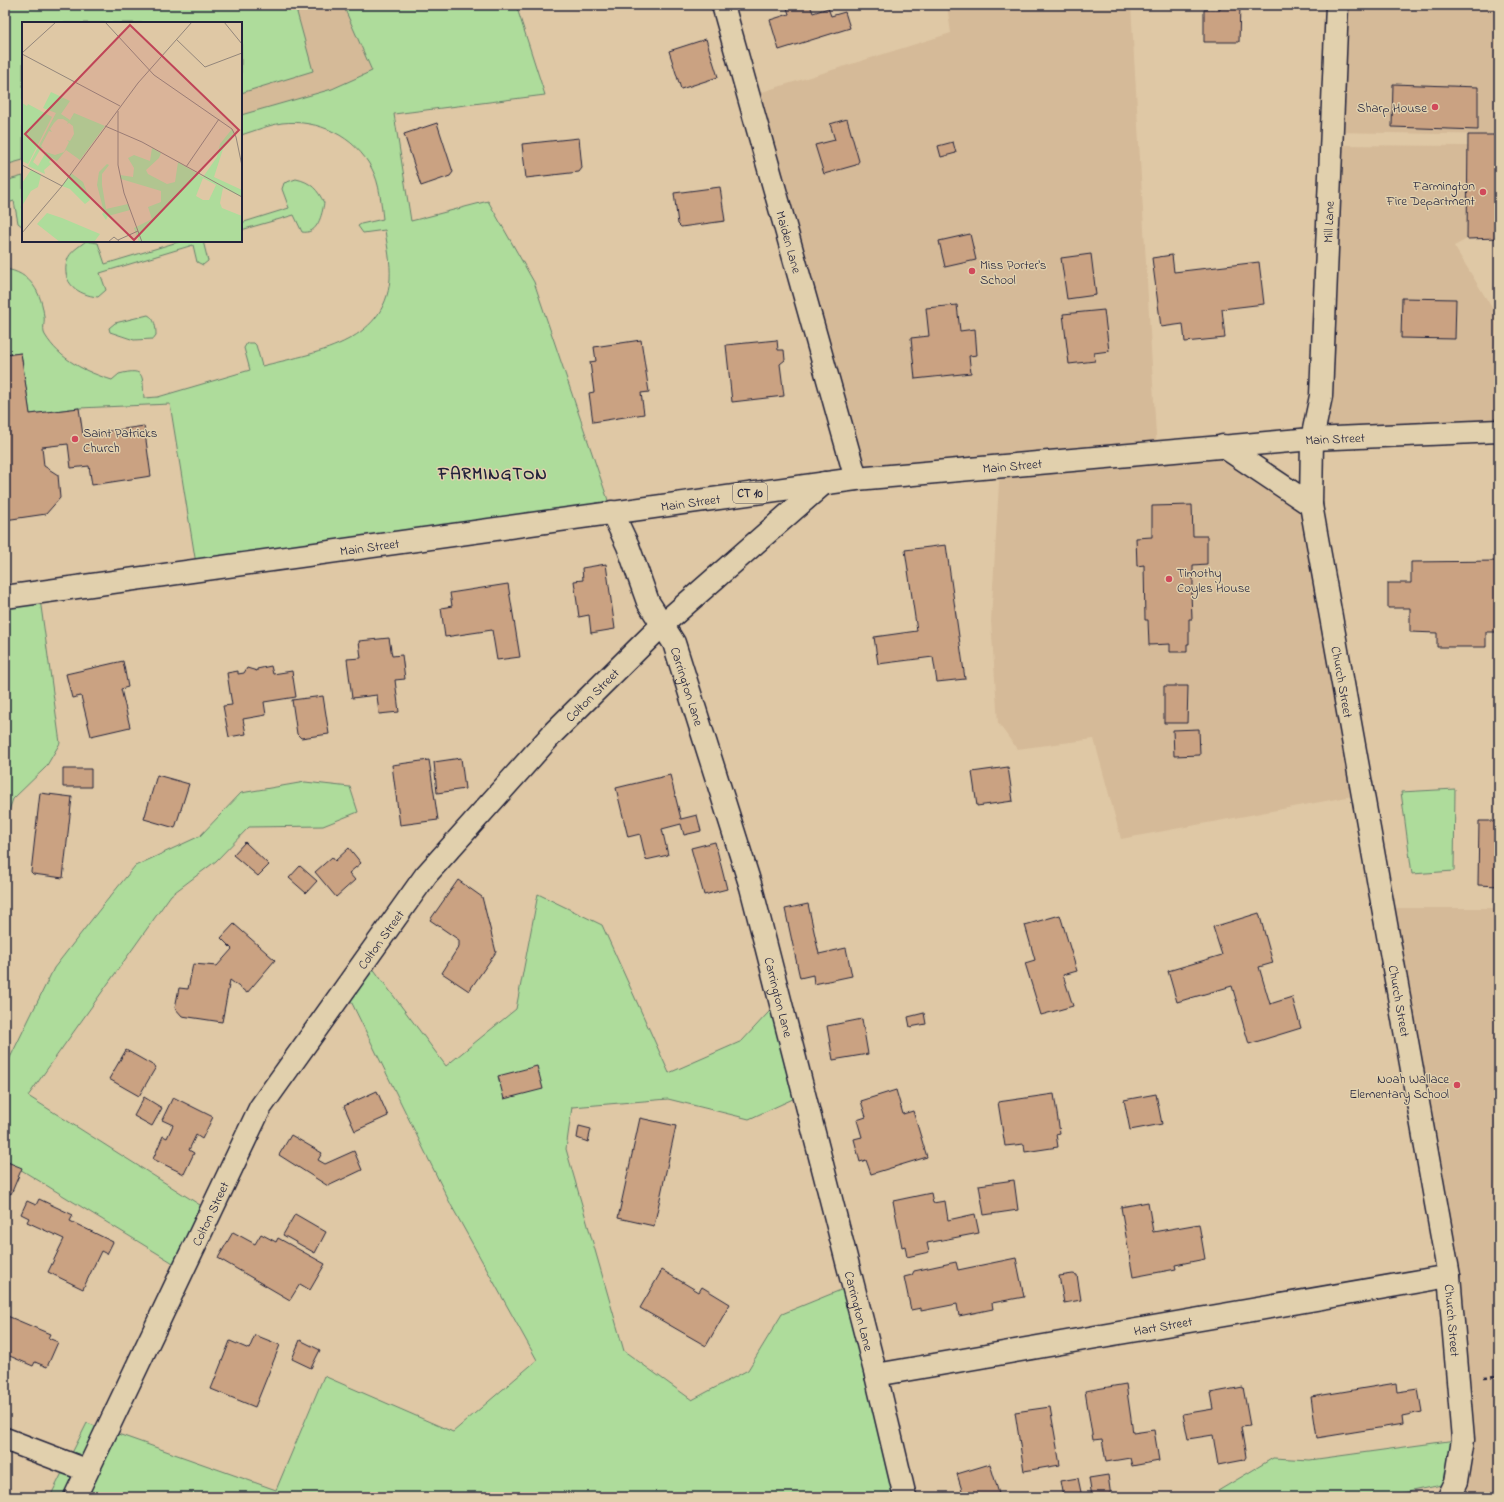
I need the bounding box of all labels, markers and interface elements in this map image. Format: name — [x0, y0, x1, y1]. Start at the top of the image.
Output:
inset map — [22, 22, 242, 242]
place label: Sharp House — [1357, 99, 1427, 118]
marker: Sharp House — [1430, 102, 1440, 112]
place label: Farmington Fire Department — [1386, 177, 1476, 211]
marker: Farmington Fire Department — [1478, 187, 1488, 197]
street label: Mill Lane — [1319, 201, 1340, 243]
street label: Maiden Lane — [770, 209, 806, 276]
place label: Miss Porter's School — [980, 256, 1047, 290]
marker: Miss Porter's School — [967, 266, 977, 276]
place label: Saint Patricks Church — [83, 424, 158, 458]
street label: Main Street — [1305, 429, 1366, 451]
marker: Saint Patricks Church — [70, 434, 80, 444]
street label: Main Street — [982, 455, 1044, 479]
district label: FARMINGTON — [437, 462, 548, 487]
road number: CT 10 — [733, 483, 767, 503]
street label: Main Street — [660, 490, 722, 517]
street label: Main Street — [339, 534, 401, 561]
place label: Timothy Coyles House — [1177, 564, 1250, 599]
marker: Timothy Coyles House — [1164, 574, 1174, 584]
street label: Carrington Lane — [665, 645, 708, 729]
street label: Church Street — [1325, 645, 1357, 720]
street label: Colton Street — [562, 664, 625, 727]
street label: Colton Street — [354, 906, 410, 974]
street label: Carrington Lane — [758, 955, 797, 1039]
street label: Church Street — [1383, 964, 1414, 1039]
place label: Noah Wallace Elementary School — [1349, 1070, 1449, 1105]
marker: Noah Wallace Elementary School — [1452, 1080, 1462, 1090]
street label: Colton Street — [188, 1178, 235, 1249]
street label: Carrington Lane — [839, 1269, 878, 1353]
street label: Church Street — [1439, 1283, 1464, 1358]
street label: Hart Street — [1132, 1312, 1194, 1341]

